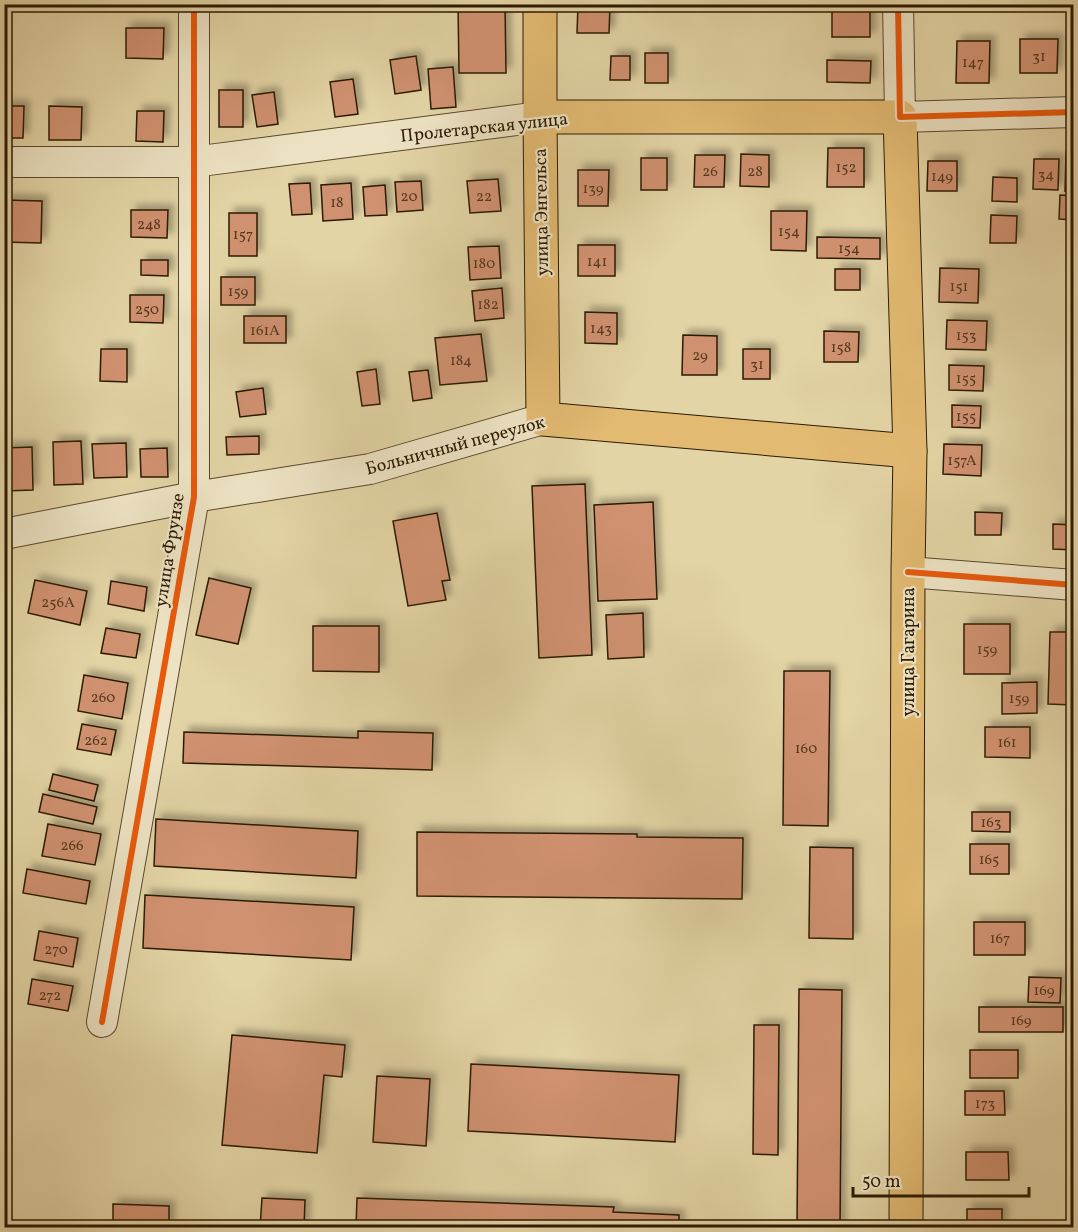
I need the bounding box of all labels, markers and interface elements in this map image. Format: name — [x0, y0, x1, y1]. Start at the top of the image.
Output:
house number: 31 — [1032, 47, 1046, 68]
house number: 147 — [962, 53, 984, 74]
street label: Пролетарская улица — [399, 107, 569, 150]
street label: улица Энгельса — [529, 148, 556, 276]
house number: 152 — [835, 158, 857, 179]
house number: 26 — [702, 162, 718, 183]
house number: 28 — [747, 162, 763, 183]
house number: 34 — [1038, 165, 1054, 186]
house number: 149 — [931, 167, 953, 188]
house number: 139 — [582, 179, 604, 200]
house number: 20 — [401, 187, 417, 208]
house number: 22 — [476, 187, 492, 208]
house number: 18 — [330, 193, 344, 214]
house number: 248 — [137, 215, 161, 236]
house number: 154 — [778, 222, 800, 243]
house number: 157 — [233, 225, 253, 246]
house number: 154 — [838, 239, 860, 260]
house number: 141 — [587, 252, 607, 273]
house number: 180 — [473, 254, 495, 275]
house number: 151 — [950, 277, 968, 298]
house number: 159 — [228, 282, 248, 303]
house number: 182 — [477, 295, 499, 316]
house number: 250 — [135, 300, 159, 321]
house number: 143 — [590, 319, 612, 340]
house number: 161А — [250, 321, 280, 342]
house number: 153 — [956, 326, 976, 347]
house number: 158 — [831, 338, 851, 359]
house number: 29 — [692, 346, 708, 367]
house number: 184 — [450, 351, 472, 372]
house number: 31 — [750, 355, 764, 376]
house number: 155 — [956, 369, 976, 390]
house number: 155 — [956, 407, 976, 428]
street label: Больничный переулок — [363, 410, 548, 482]
house number: 157А — [947, 451, 977, 472]
street label: улица Фрунзе — [149, 491, 192, 609]
street label: улица Гагарина — [897, 587, 922, 717]
house number: 256А — [41, 593, 75, 614]
house number: 159 — [977, 640, 997, 661]
house number: 260 — [91, 688, 115, 709]
house number: 159 — [1009, 689, 1029, 710]
house number: 262 — [84, 731, 108, 752]
house number: 161 — [997, 733, 1017, 754]
house number: 160 — [795, 739, 817, 760]
house number: 163 — [981, 813, 1001, 834]
house number: 266 — [60, 836, 84, 857]
house number: 165 — [979, 850, 999, 871]
house number: 167 — [990, 929, 1010, 950]
house number: 270 — [44, 940, 68, 961]
house number: 169 — [1033, 981, 1055, 1002]
house number: 272 — [39, 986, 61, 1007]
house number: 169 — [1010, 1011, 1032, 1032]
house number: 173 — [975, 1094, 995, 1115]
scale bar — [853, 1160, 1028, 1198]
text: 50 m — [862, 1170, 901, 1195]

